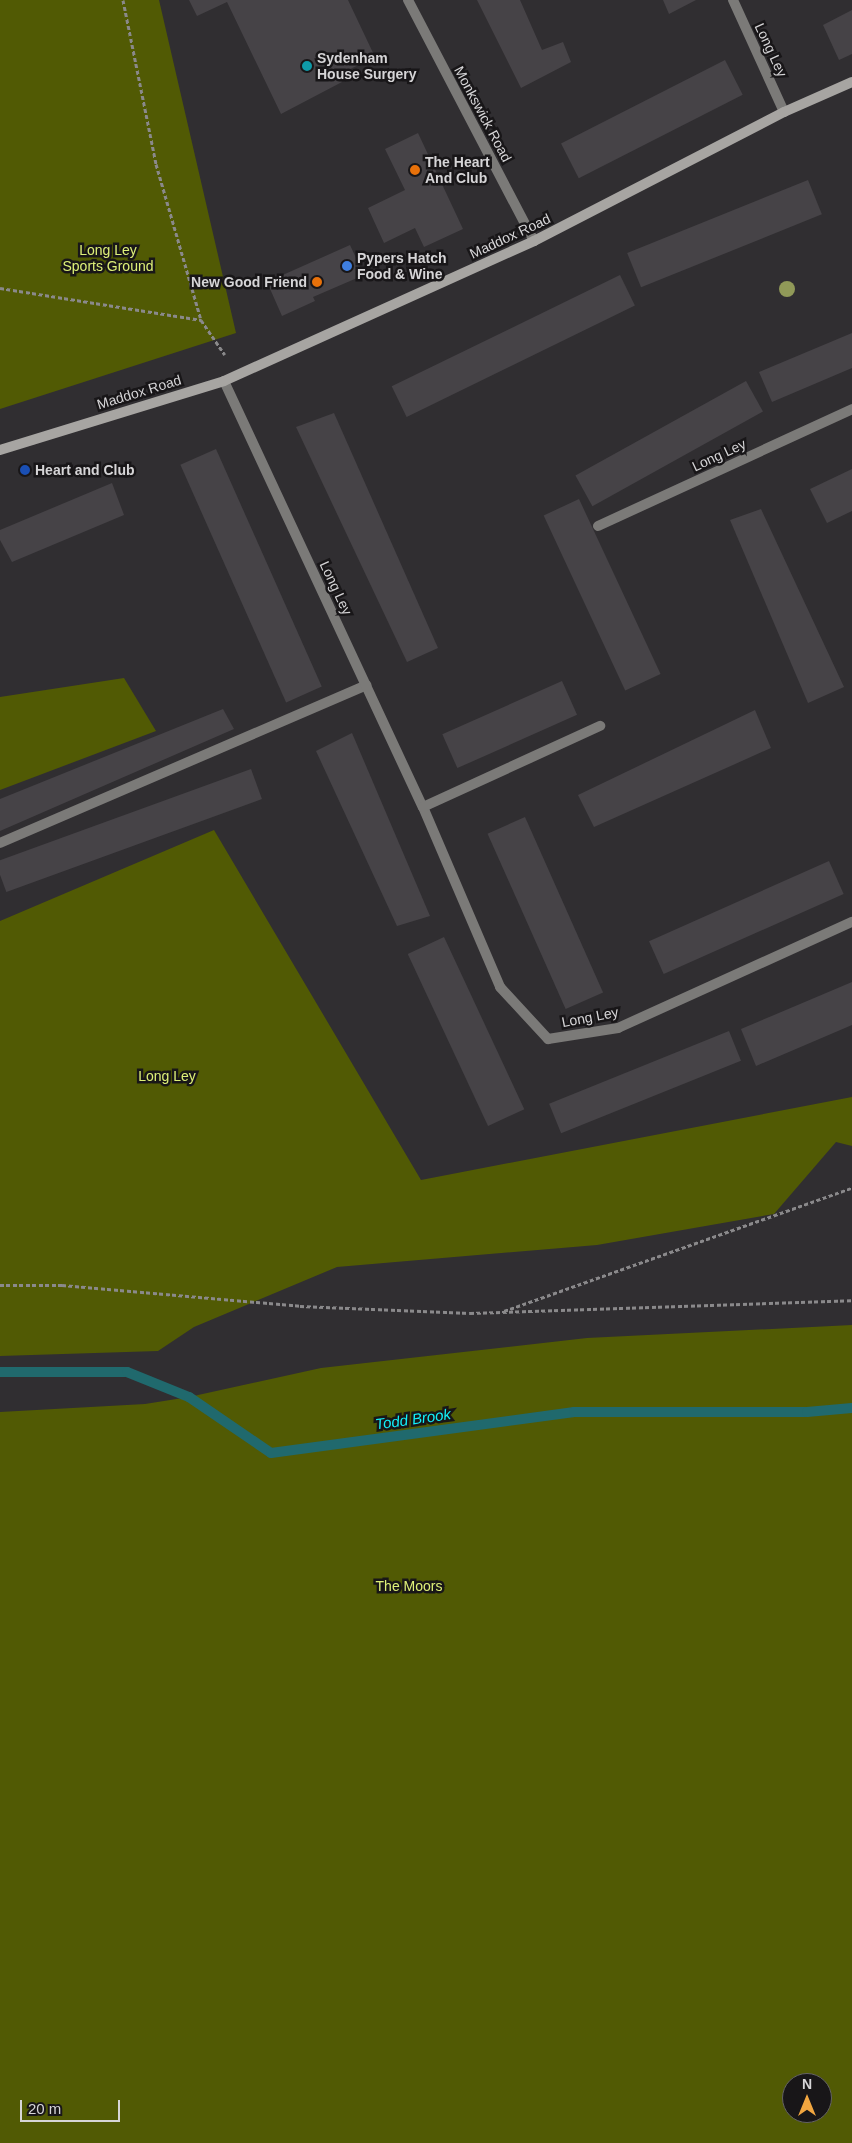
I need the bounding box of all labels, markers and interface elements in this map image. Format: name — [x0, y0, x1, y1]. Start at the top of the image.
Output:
street label: Long Ley — [751, 20, 791, 80]
place label: Sydenham House Surgery — [317, 50, 417, 82]
marker: Sydenham House Surgery — [301, 60, 313, 72]
street label: Monkswick Road — [451, 63, 515, 165]
place label: The Heart And Club — [425, 154, 490, 186]
marker: The Heart And Club — [409, 164, 421, 176]
street label: Maddox Road — [467, 210, 553, 262]
park label: Long Ley Sports Ground — [62, 242, 154, 274]
place label: Pypers Hatch Food & Wine — [357, 250, 446, 282]
marker: Pypers Hatch Food & Wine — [341, 260, 353, 272]
place label: New Good Friend — [191, 274, 307, 290]
marker: New Good Friend — [311, 276, 323, 288]
street label: Maddox Road — [95, 371, 183, 413]
street label: Long Ley — [689, 435, 749, 475]
place label: Heart and Club — [35, 462, 135, 478]
marker: Heart and Club — [19, 464, 31, 476]
street label: Long Ley — [316, 558, 356, 618]
street label: Long Ley — [560, 1003, 620, 1031]
park label: Long Ley — [138, 1068, 196, 1084]
water label: Todd Brook — [374, 1405, 452, 1433]
park label: The Moors — [376, 1578, 442, 1594]
north arrow — [782, 2073, 832, 2123]
text: N — [802, 2076, 812, 2092]
scale bar — [22, 2090, 122, 2122]
text: 20 m — [28, 2100, 61, 2117]

